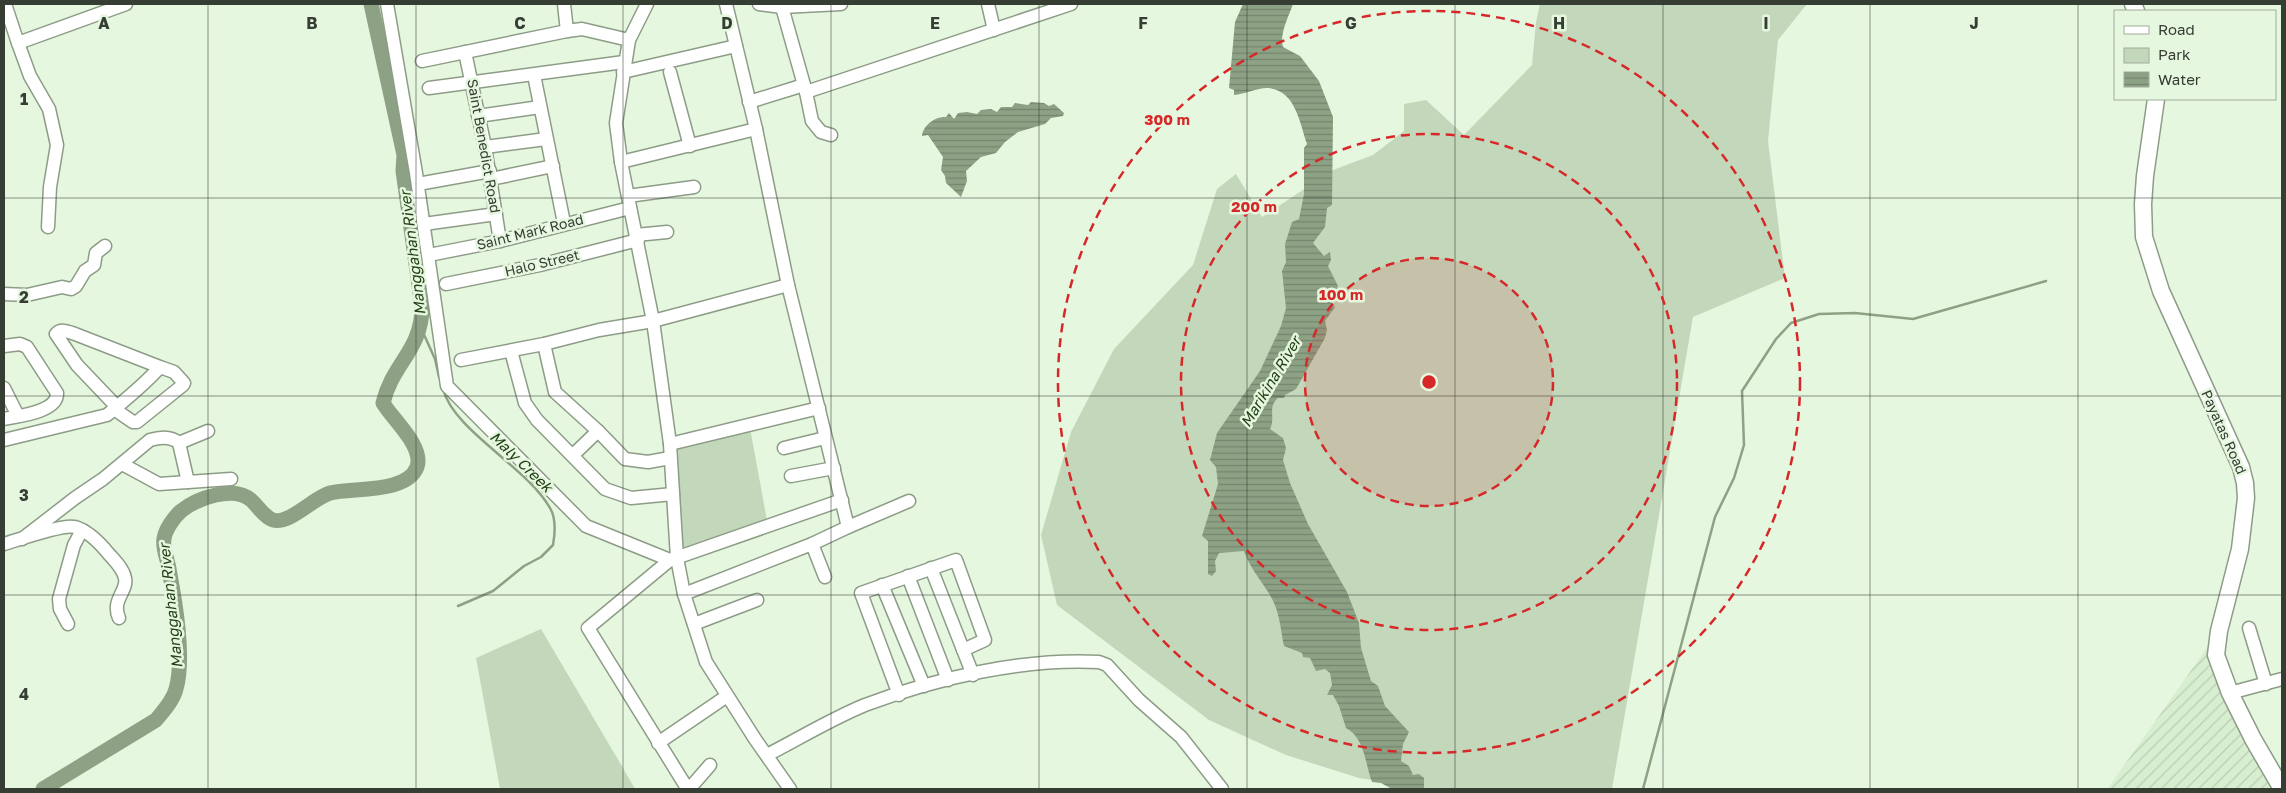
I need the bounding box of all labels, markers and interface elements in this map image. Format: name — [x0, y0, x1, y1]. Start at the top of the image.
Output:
legend — [2114, 10, 2276, 100]
text: A — [98, 13, 110, 33]
text: B — [306, 13, 318, 33]
text: C — [514, 13, 526, 33]
text: D — [721, 13, 733, 33]
text: E — [930, 13, 940, 33]
text: F — [1138, 13, 1148, 33]
text: G — [1345, 13, 1357, 33]
text: H — [1553, 13, 1565, 33]
text: I — [1763, 13, 1769, 33]
text: J — [1969, 13, 1979, 33]
text: Road — [2158, 20, 2195, 38]
text: Park — [2158, 45, 2191, 63]
text: Water — [2158, 70, 2201, 88]
street label: Saint Benedict Road — [464, 78, 505, 214]
text: 1 — [20, 89, 28, 109]
text: 300 m — [1144, 110, 1190, 128]
water label: Manggahan River — [395, 188, 430, 316]
text: 200 m — [1231, 197, 1277, 215]
street label: Saint Mark Road — [475, 210, 585, 253]
street label: Halo Street — [503, 246, 581, 279]
text: 100 m — [1319, 285, 1363, 303]
text: 2 — [19, 287, 29, 307]
water label: Marikina River — [1236, 331, 1305, 430]
centre of rings — [1420, 373, 1438, 391]
street label: Payatas Road — [2198, 387, 2251, 477]
water label: Maly Creek — [486, 427, 558, 497]
text: 3 — [19, 485, 29, 505]
water label: Manggahan River — [154, 541, 186, 669]
text: 4 — [19, 684, 29, 704]

